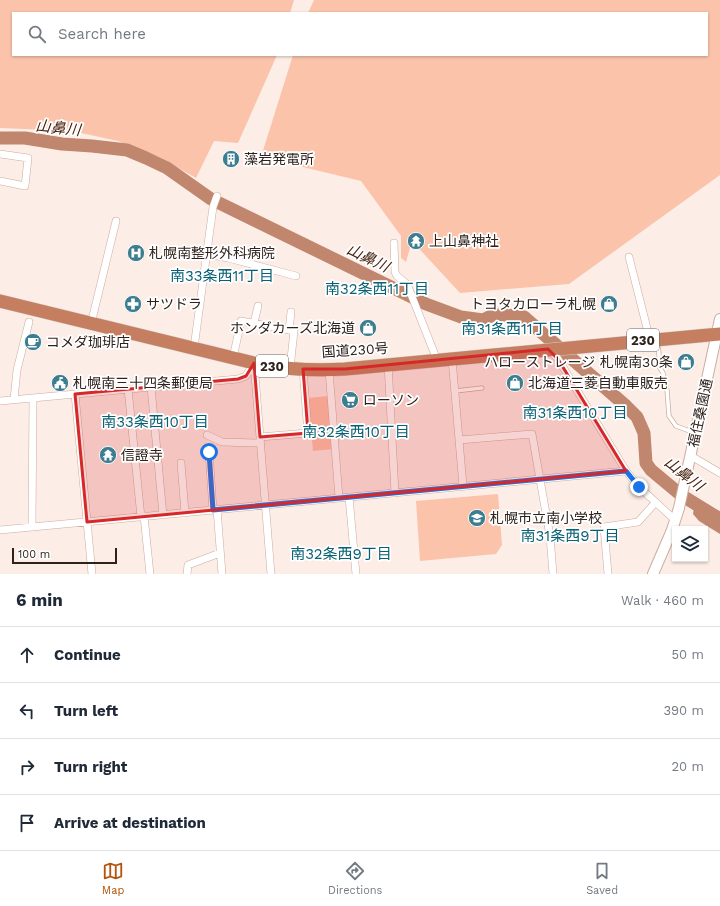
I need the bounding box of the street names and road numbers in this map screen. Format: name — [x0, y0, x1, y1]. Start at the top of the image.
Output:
road number: 230 — [627, 329, 659, 351]
street label: 国道230号 — [321, 340, 389, 360]
road number: 230 — [256, 355, 288, 377]
street label: 福住桑園通 — [685, 377, 715, 449]

